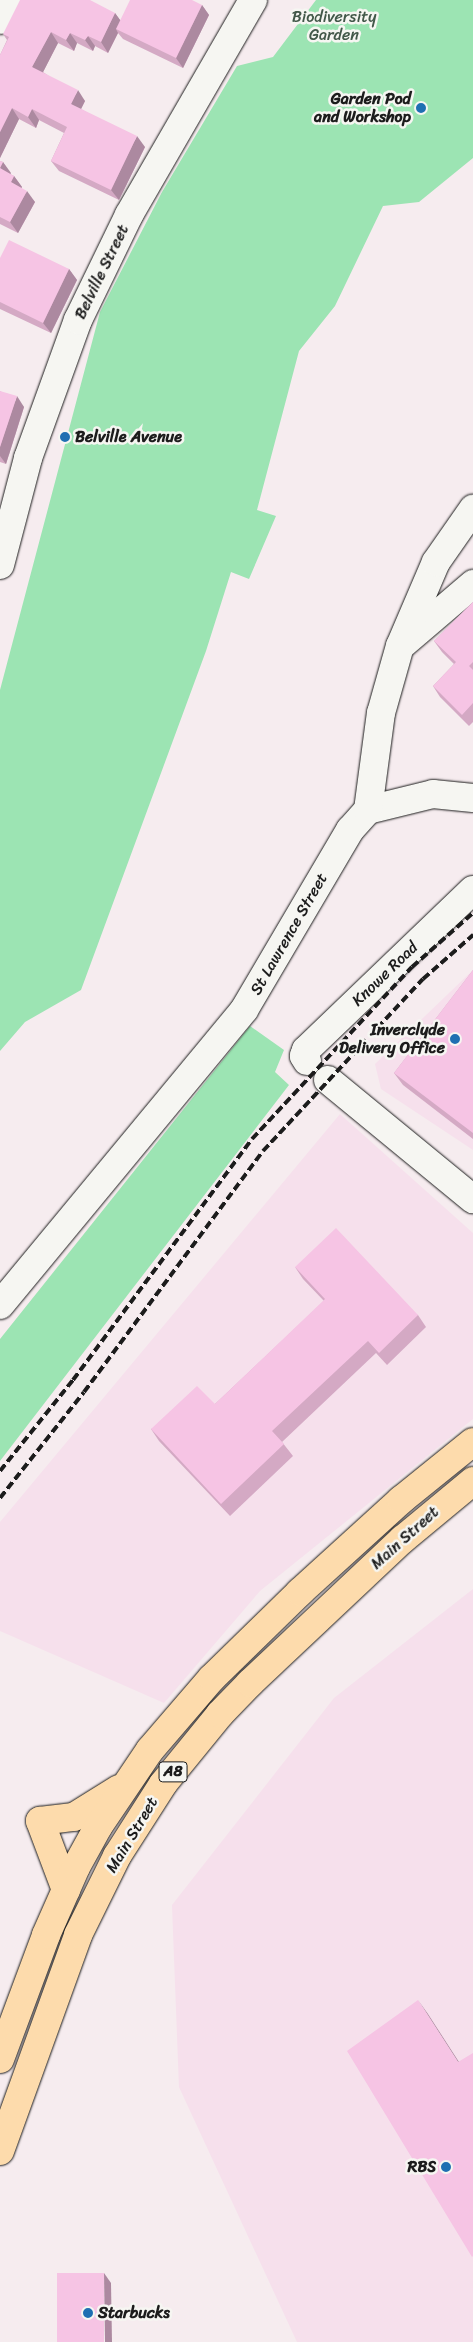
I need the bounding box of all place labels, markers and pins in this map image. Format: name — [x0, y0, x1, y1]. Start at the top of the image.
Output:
place label: Garden Pod and Workshop — [315, 89, 411, 127]
marker: Garden Pod and Workshop — [415, 102, 427, 114]
place label: Belville Avenue — [75, 427, 182, 447]
marker: Belville Avenue — [59, 431, 71, 443]
place label: Inverclyde Delivery Office — [339, 1020, 445, 1058]
marker: Inverclyde Delivery Office — [449, 1033, 461, 1045]
place label: RBS — [407, 2157, 436, 2177]
marker: RBS — [440, 2161, 452, 2173]
place label: Starbucks — [98, 2303, 170, 2323]
marker: Starbucks — [82, 2307, 94, 2319]

